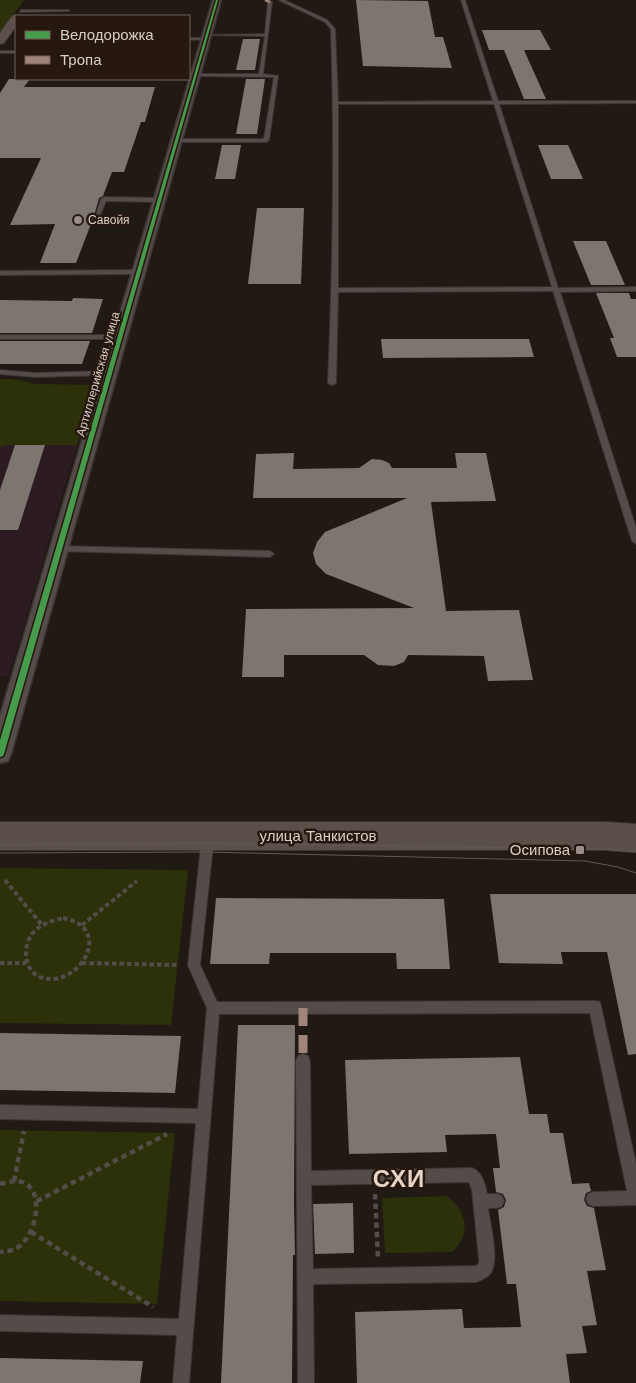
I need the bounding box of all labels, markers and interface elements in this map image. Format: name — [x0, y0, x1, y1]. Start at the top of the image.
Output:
legend — [15, 15, 190, 80]
text: Велодорожка — [60, 26, 154, 44]
text: Тропа — [60, 51, 102, 69]
place label: Савойя — [88, 213, 130, 227]
marker: Савойя — [72, 214, 84, 226]
street label: Артиллерийская улица — [73, 310, 123, 438]
street label: улица Танкистов — [260, 827, 376, 845]
place label: Осипова — [510, 841, 571, 859]
marker: Осипова — [574, 844, 586, 856]
district label: СХИ — [373, 1165, 425, 1193]

